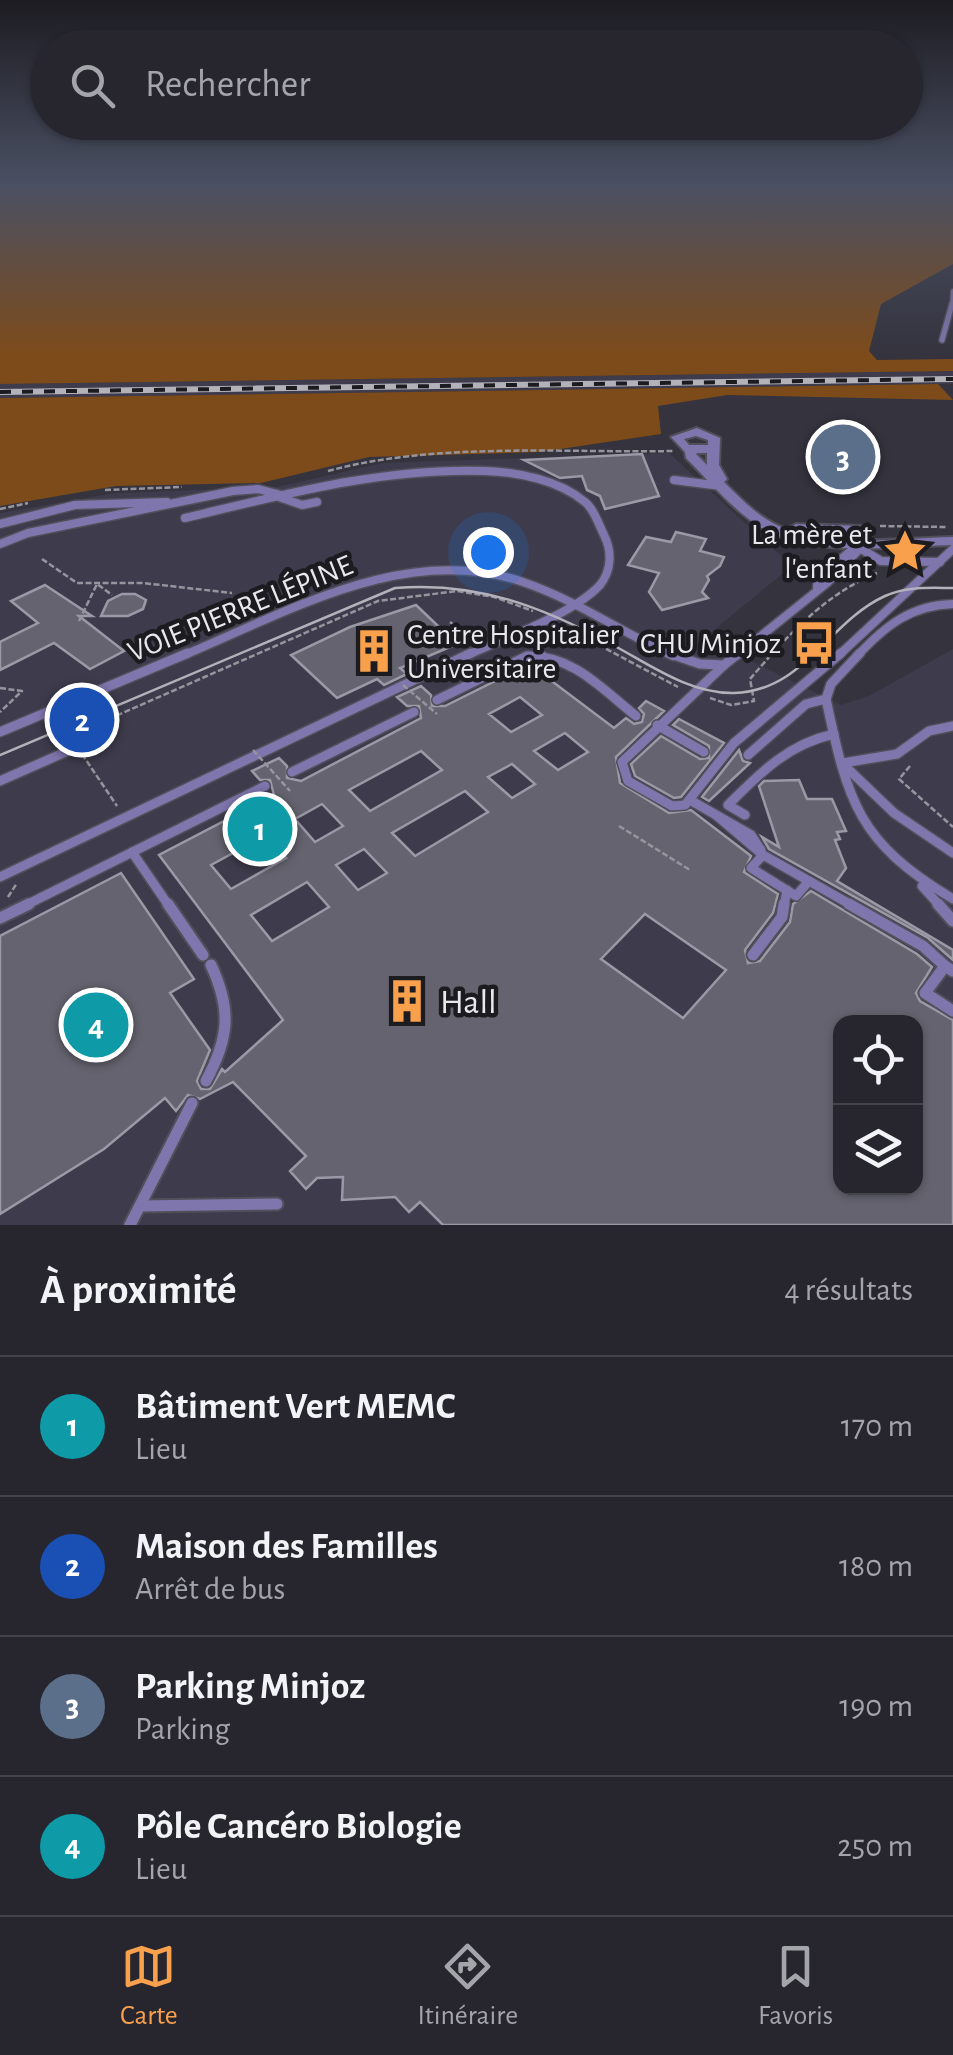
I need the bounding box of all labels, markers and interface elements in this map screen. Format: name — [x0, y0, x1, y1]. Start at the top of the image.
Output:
search box — [30, 30, 923, 140]
icon: search — [65, 58, 120, 113]
text: Rechercher — [145, 66, 311, 104]
pin: 3 — [810, 420, 876, 494]
place label: La mère et l'enfant — [751, 520, 872, 584]
your location — [463, 527, 514, 578]
place icon: La mère et l'enfant — [881, 527, 929, 575]
street label: VOIE PIERRE LÉPINE — [123, 548, 357, 668]
bus stop icon: CHU Minjoz — [790, 619, 838, 667]
place label: Centre Hospitalier Universitaire — [407, 620, 620, 684]
building icon: Centre Hospitalier Universitaire — [350, 627, 398, 675]
place label: CHU Minjoz — [640, 629, 781, 659]
pin: 2 — [49, 682, 114, 758]
pin: 1 — [228, 792, 292, 866]
building icon: Hall — [383, 977, 431, 1025]
place label: Hall — [440, 985, 497, 1020]
pin: 4 — [64, 988, 128, 1062]
map controls — [833, 1015, 923, 1195]
button: locate — [833, 1015, 923, 1105]
button: layers — [833, 1105, 923, 1195]
text: À proximité — [40, 1269, 237, 1311]
text: 4 résultats — [784, 1274, 913, 1306]
text: Bâtiment Vert MEMC — [135, 1388, 455, 1426]
text: 1 — [67, 1410, 78, 1442]
text: 170 m — [841, 1410, 913, 1442]
text: Lieu — [135, 1433, 187, 1465]
text: Maison des Familles — [135, 1528, 438, 1566]
text: 2 — [65, 1550, 80, 1582]
text: 180 m — [839, 1550, 913, 1582]
text: Arrêt de bus — [135, 1573, 285, 1605]
text: Parking Minjoz — [135, 1668, 365, 1706]
text: 3 — [66, 1690, 79, 1722]
text: 190 m — [839, 1690, 913, 1722]
text: Parking — [135, 1713, 230, 1745]
text: Pôle Cancéro Biologie — [135, 1808, 462, 1846]
text: 4 — [64, 1830, 81, 1862]
text: 250 m — [837, 1830, 913, 1862]
text: Lieu — [135, 1853, 187, 1885]
tab: Carte — [120, 1939, 178, 2033]
tab: Itinéraire — [417, 1939, 518, 2033]
tab: Favoris — [758, 1939, 833, 2033]

